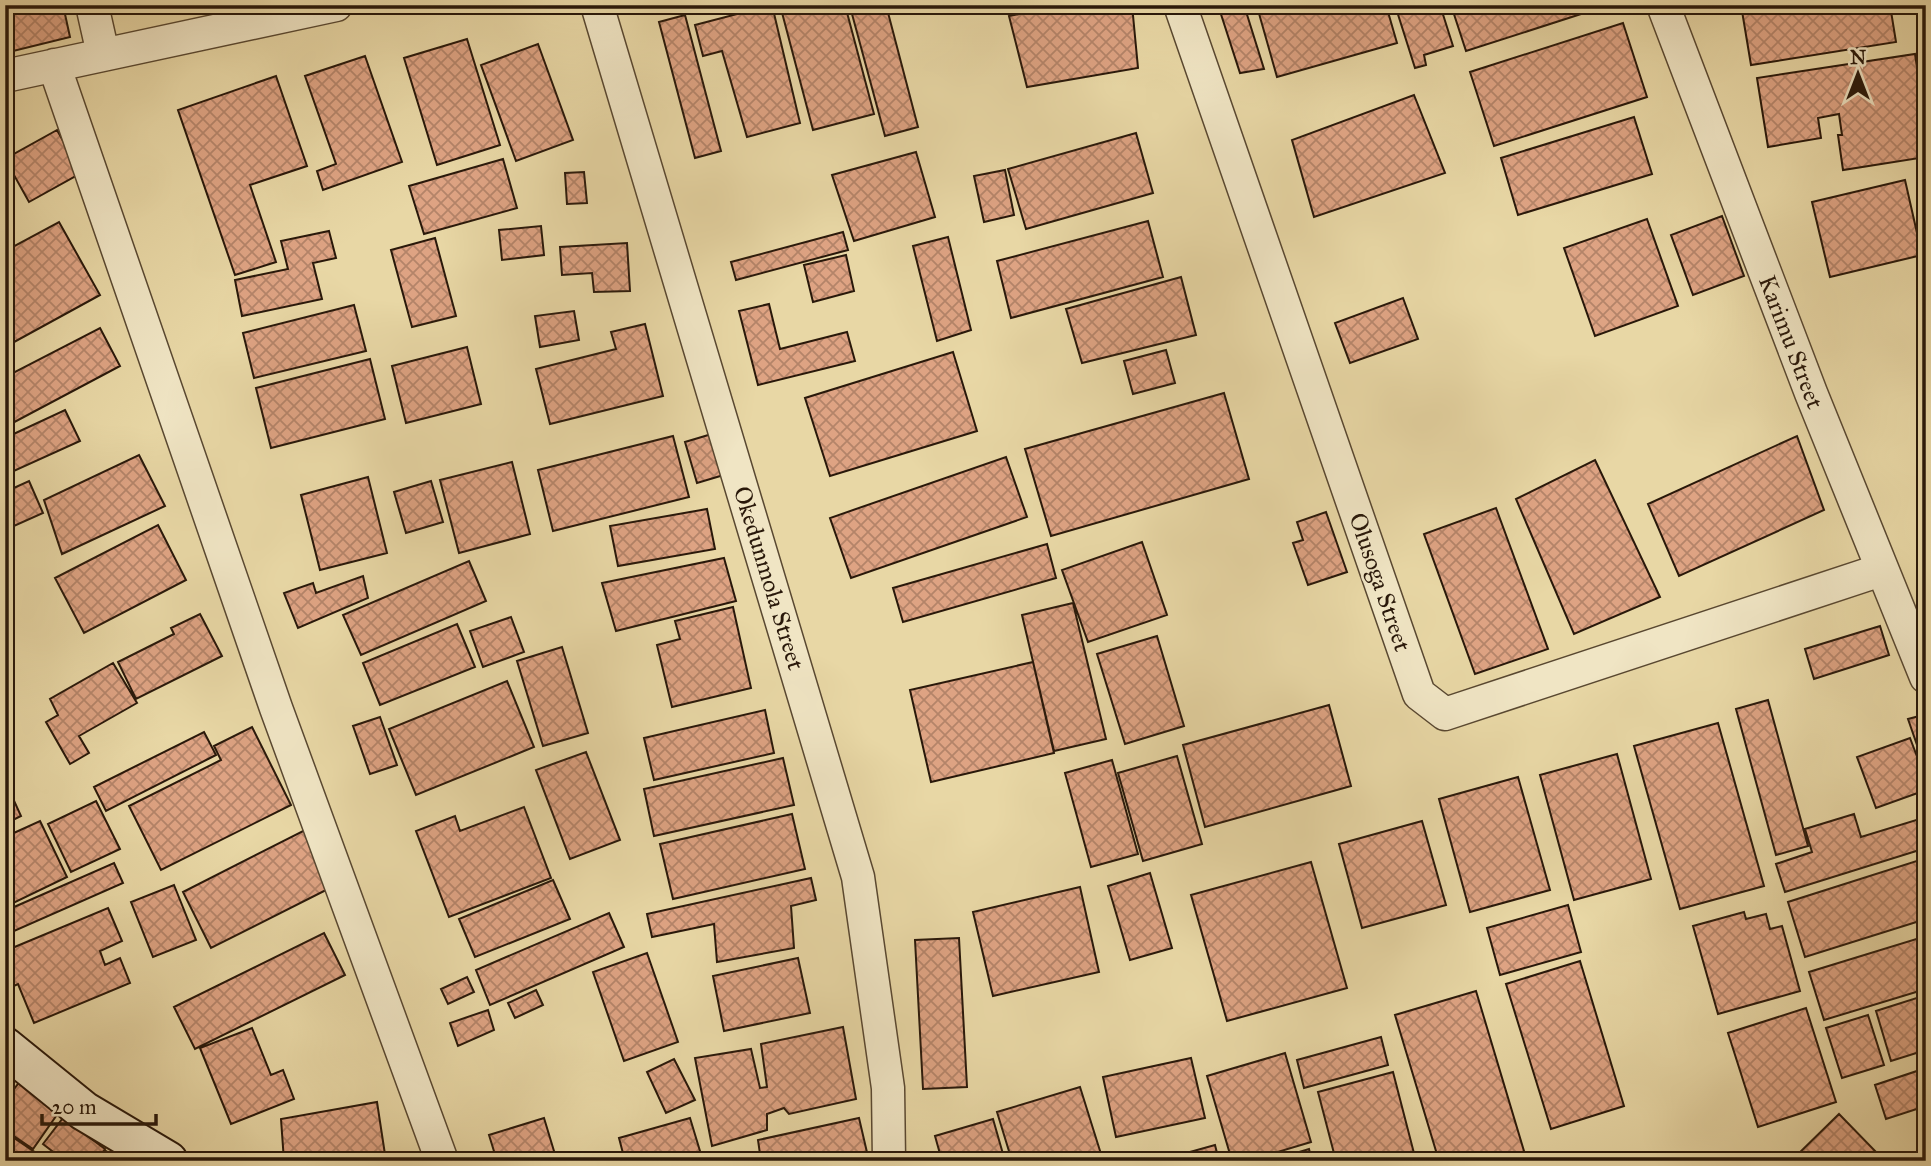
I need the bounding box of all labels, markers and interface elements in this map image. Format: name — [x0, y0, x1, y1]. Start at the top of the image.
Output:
north arrow — [1822, 38, 1892, 108]
text: N — [1850, 46, 1866, 69]
street label: Karimu Street — [1752, 271, 1830, 413]
street label: Okedunmola Street — [727, 482, 811, 674]
street label: Olusoga Street — [1342, 509, 1418, 656]
scale bar — [42, 1082, 156, 1126]
text: 20 m — [52, 1094, 97, 1120]

